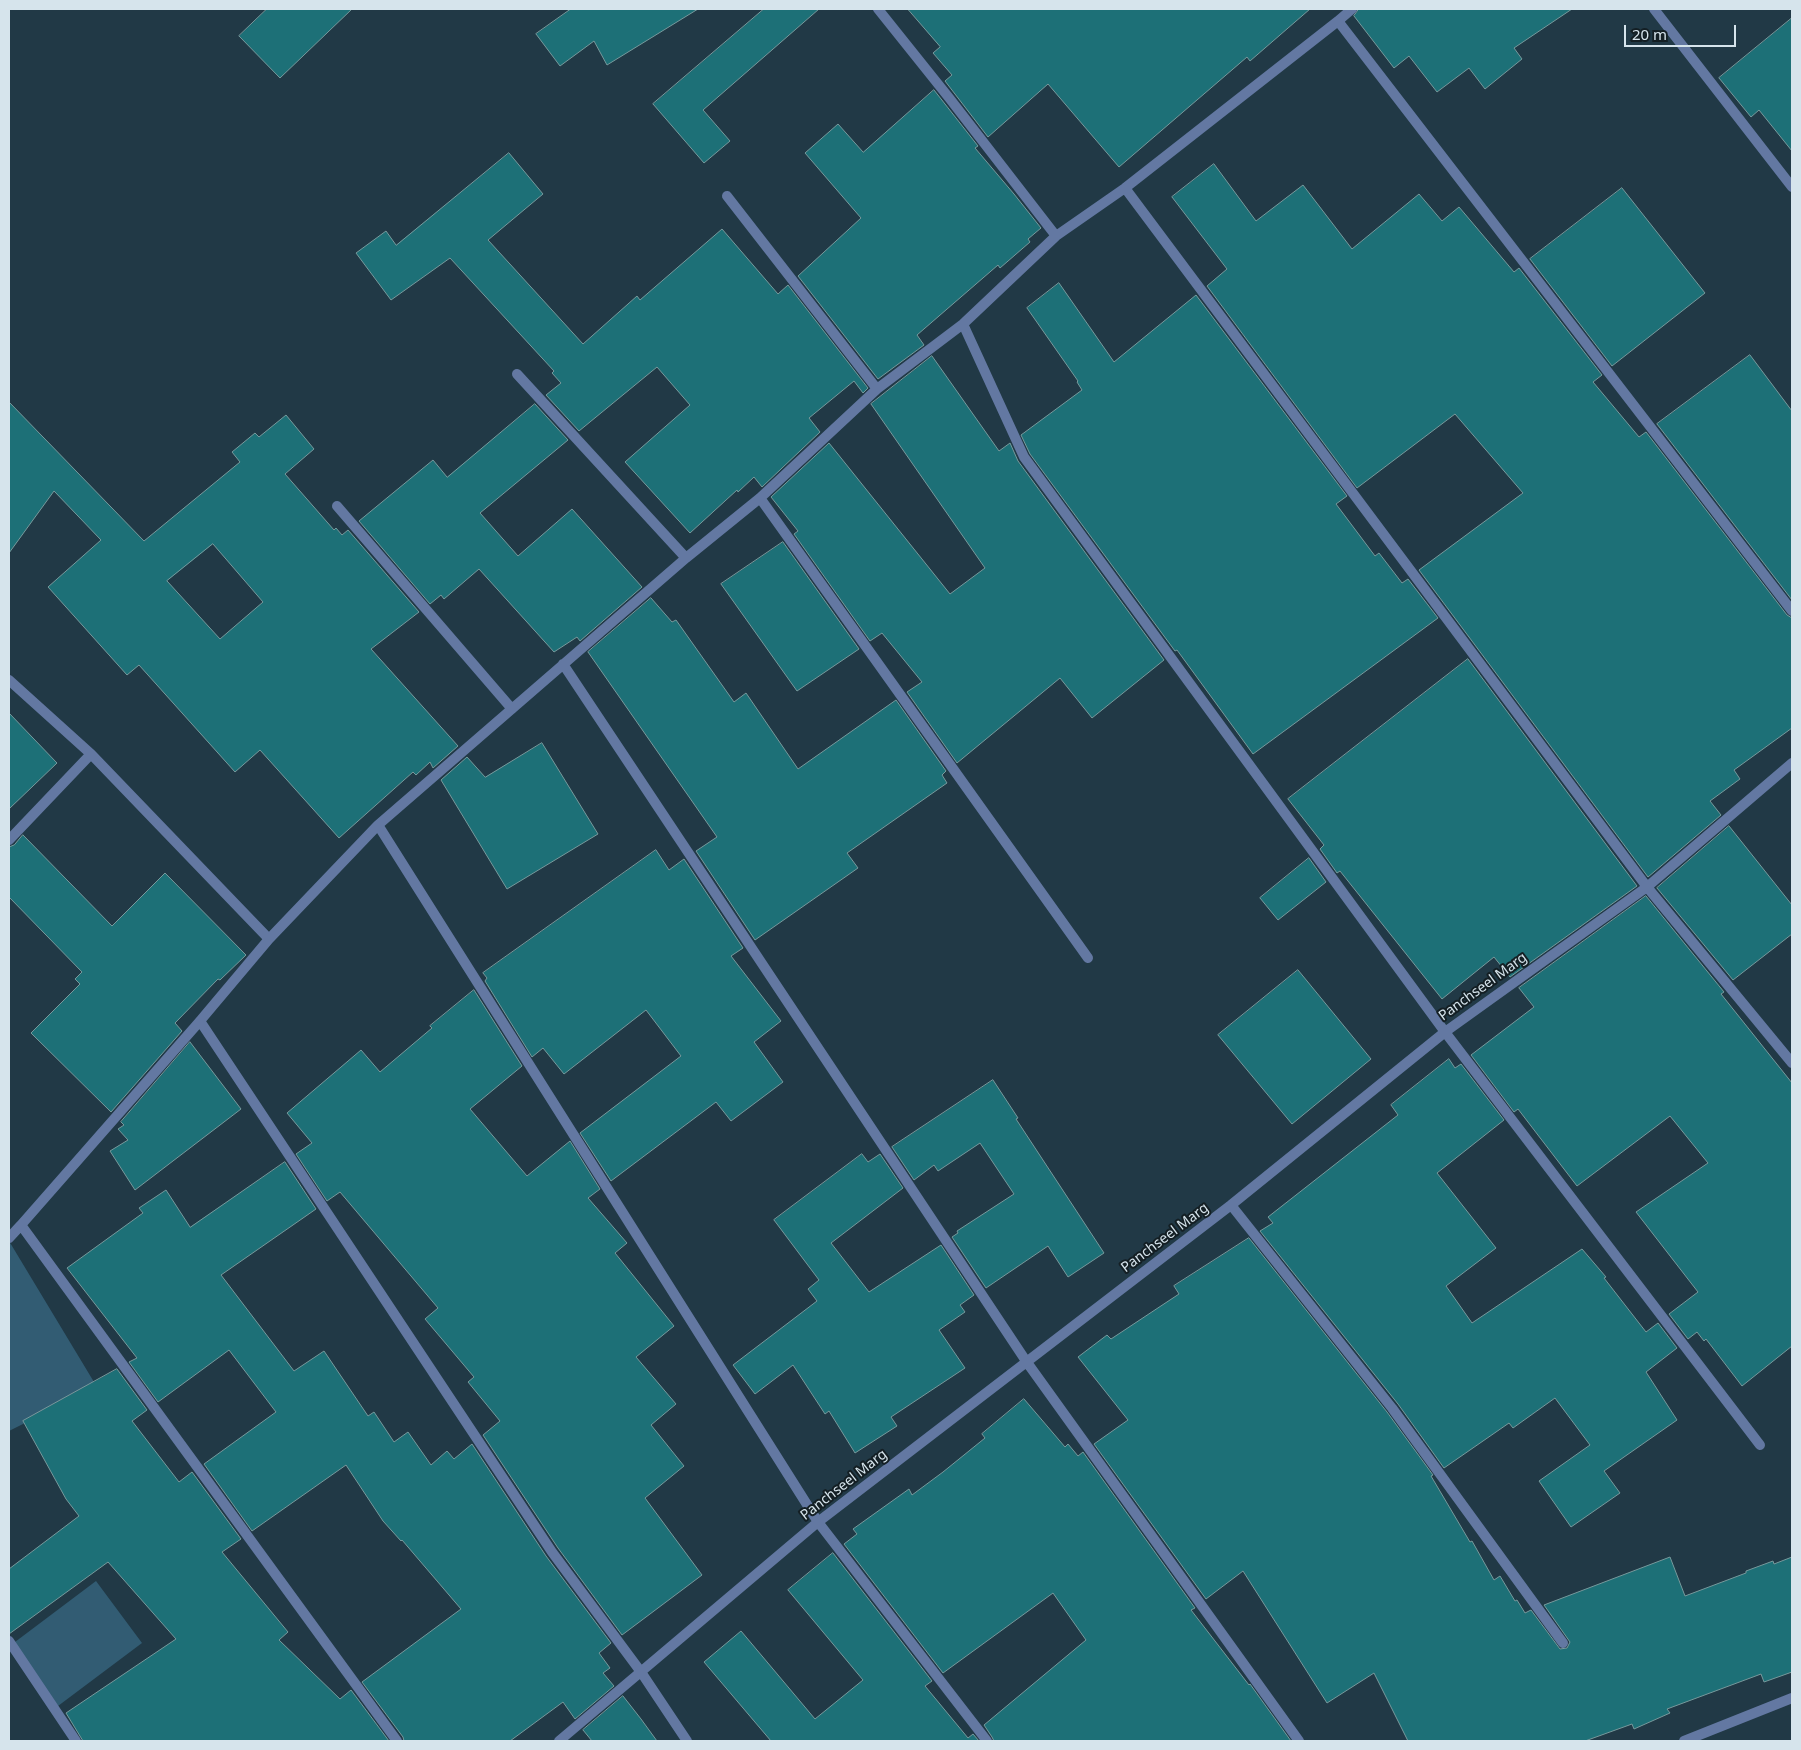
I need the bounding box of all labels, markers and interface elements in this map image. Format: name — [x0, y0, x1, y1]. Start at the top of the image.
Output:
scale bar — [1626, 15, 1738, 47]
text: 20 m — [1632, 24, 1667, 44]
street label: Panchseel Marg — [1436, 949, 1530, 1025]
street label: Panchseel Marg — [1118, 1200, 1212, 1276]
street label: Panchseel Marg — [797, 1446, 891, 1524]

